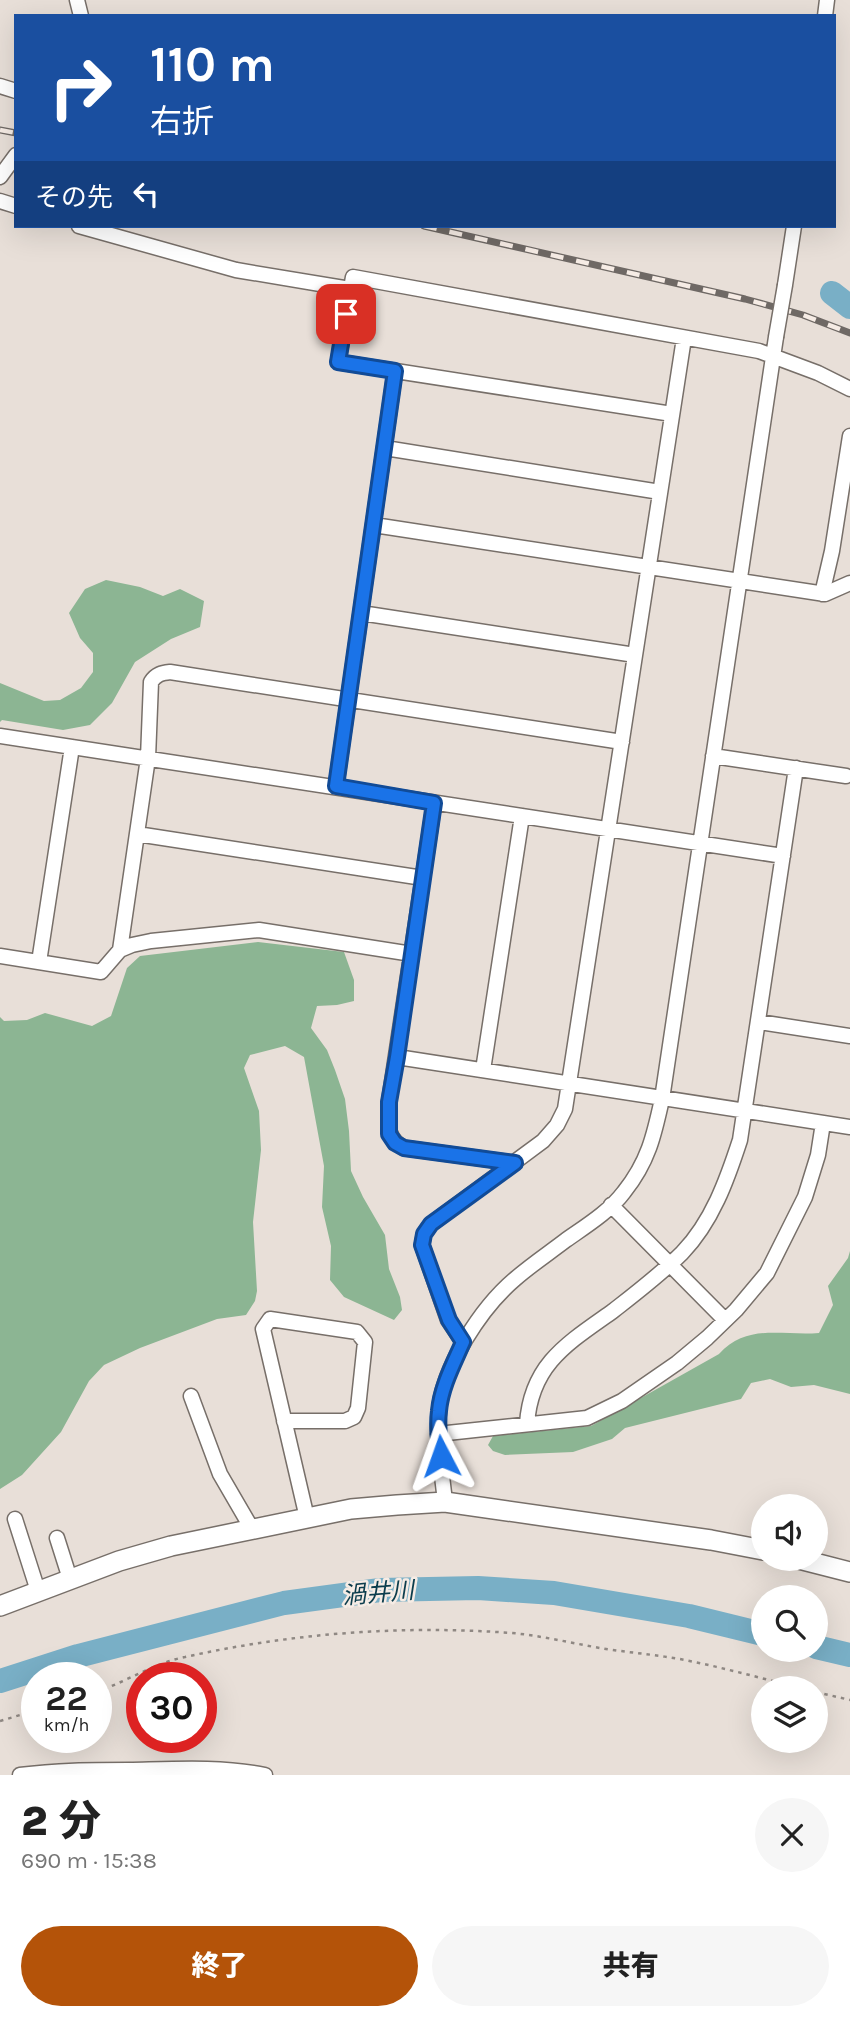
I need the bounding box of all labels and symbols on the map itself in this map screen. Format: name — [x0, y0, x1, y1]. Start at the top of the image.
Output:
pin — [316, 284, 376, 344]
position arrow — [404, 1419, 478, 1493]
water label: 渦井川 — [341, 1576, 418, 1610]
speed limit sign: 30 — [126, 1662, 217, 1753]

